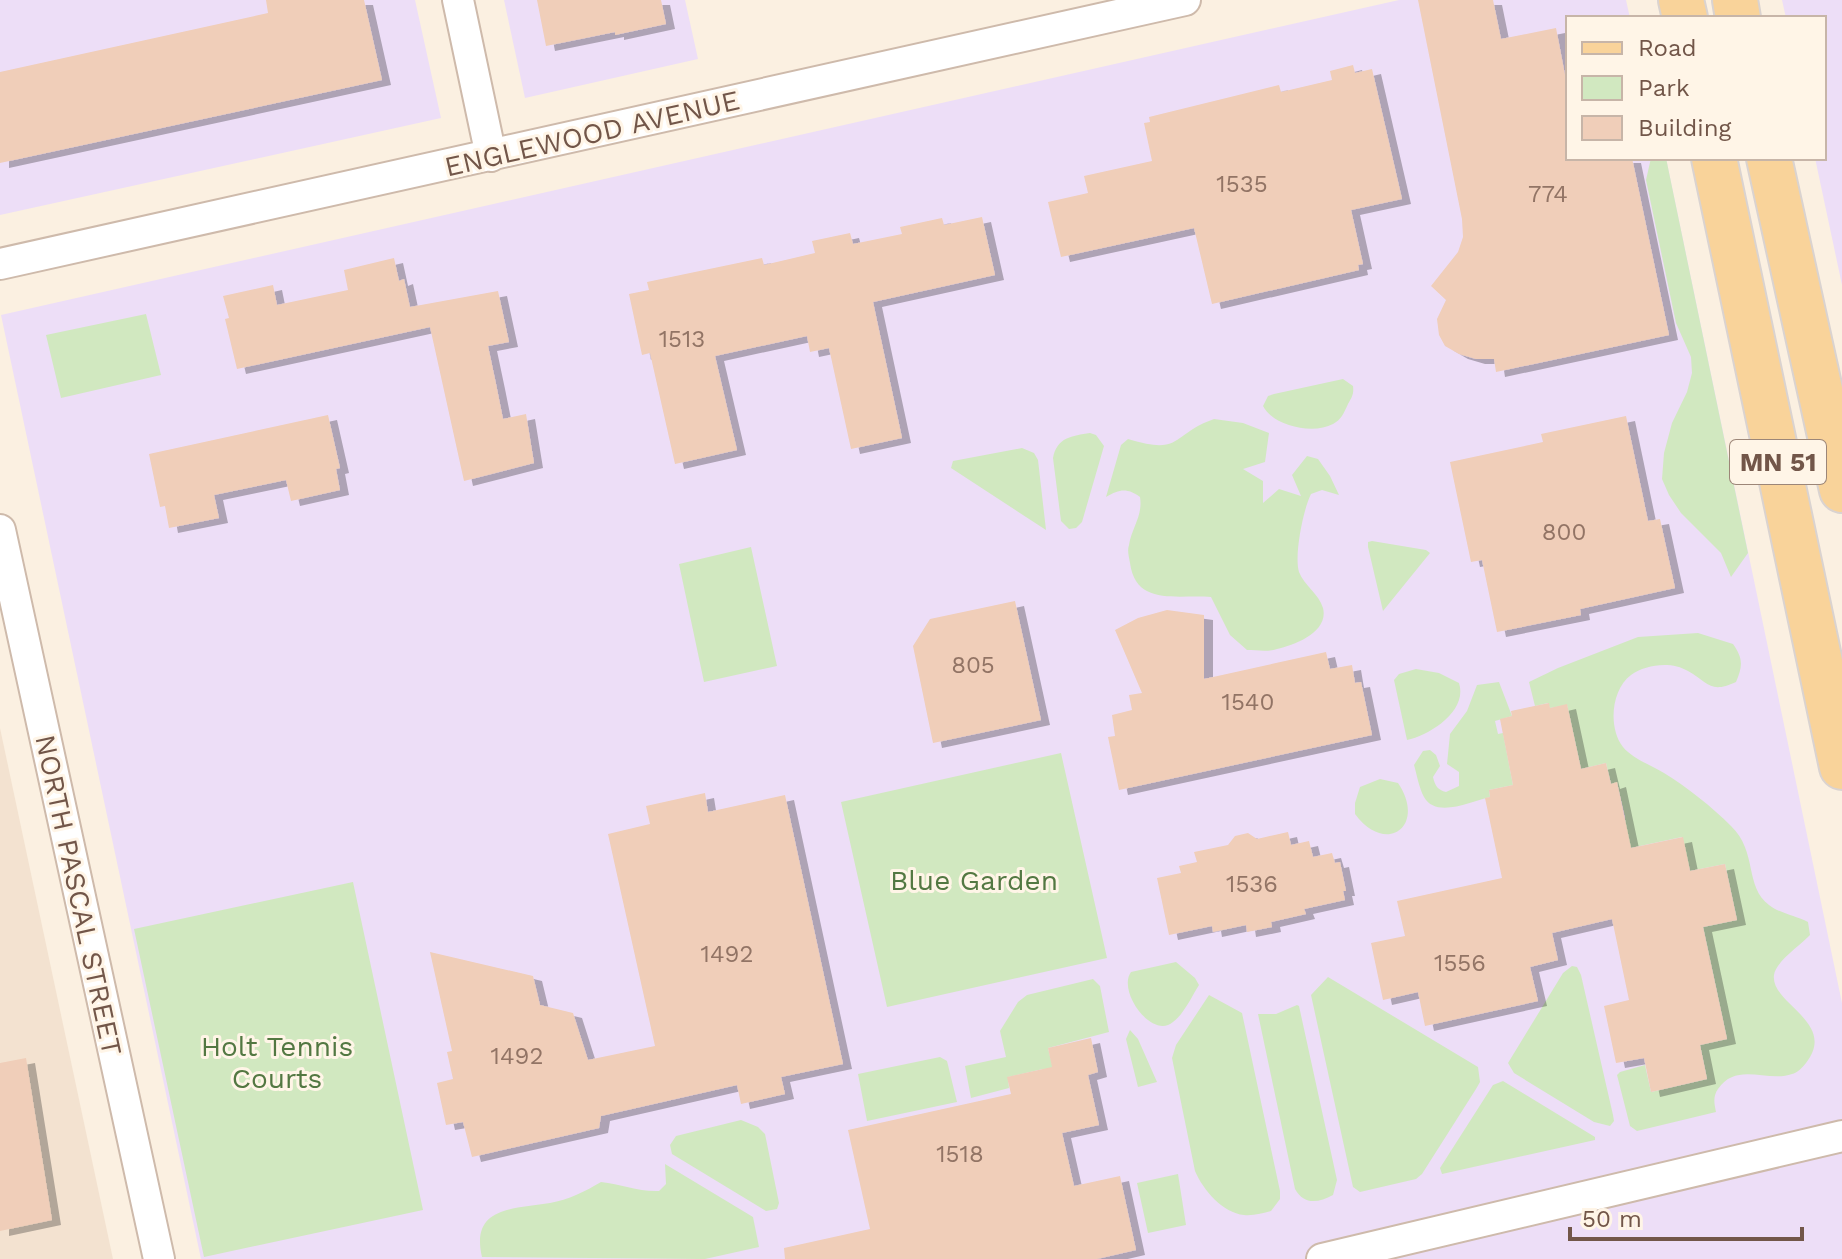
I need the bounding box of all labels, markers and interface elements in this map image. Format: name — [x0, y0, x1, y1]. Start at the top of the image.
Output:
legend — [1566, 16, 1826, 160]
text: Road — [1638, 34, 1697, 62]
text: Park — [1638, 74, 1690, 102]
street label: ENGLEWOOD AVENUE — [441, 83, 743, 183]
text: Building — [1638, 114, 1731, 142]
house number: 1535 — [1216, 170, 1268, 198]
house number: 774 — [1528, 180, 1568, 208]
house number: 1513 — [659, 325, 705, 353]
road number: MN 51 — [1730, 440, 1826, 484]
house number: 800 — [1542, 518, 1586, 546]
house number: 805 — [951, 651, 995, 679]
house number: 1540 — [1222, 688, 1274, 716]
street label: NORTH PASCAL STREET — [28, 732, 129, 1059]
park label: Blue Garden — [890, 864, 1058, 897]
house number: 1536 — [1226, 870, 1278, 898]
house number: 1492 — [701, 940, 753, 968]
house number: 1556 — [1434, 949, 1486, 977]
park label: Holt Tennis Courts — [201, 1030, 353, 1095]
house number: 1492 — [491, 1042, 543, 1070]
house number: 1518 — [936, 1140, 984, 1168]
scale bar — [1570, 1191, 1802, 1241]
text: 50 m — [1582, 1205, 1642, 1233]

